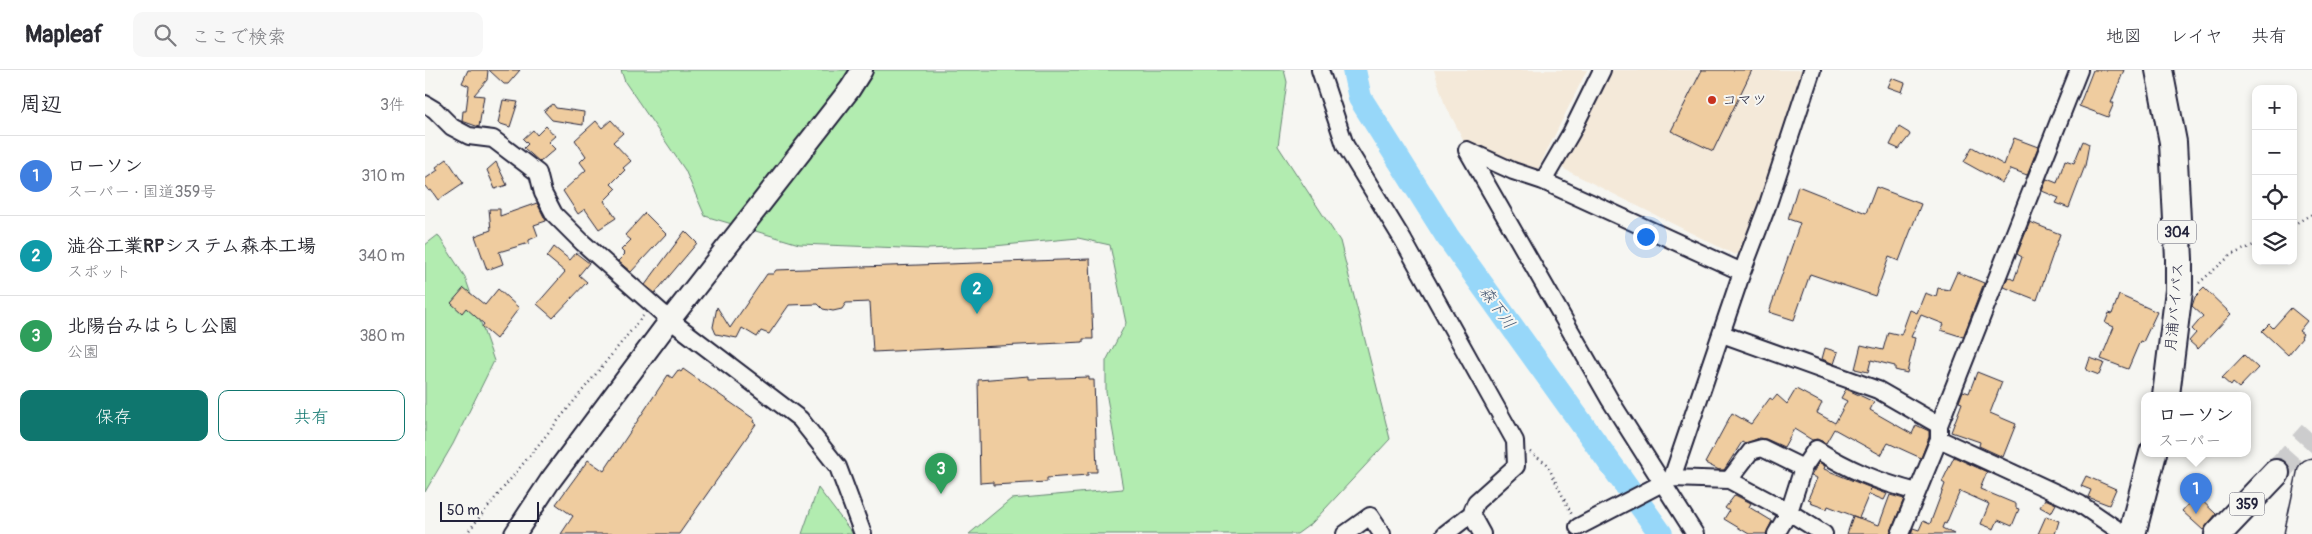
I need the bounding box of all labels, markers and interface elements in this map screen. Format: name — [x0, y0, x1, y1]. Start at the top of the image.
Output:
search box — [133, 12, 483, 57]
text: Mapleaf — [25, 20, 103, 49]
icon: search — [151, 21, 179, 49]
text: ここで検索 — [191, 25, 286, 49]
text: 地図 — [2106, 25, 2142, 48]
text: レイヤ — [2170, 25, 2223, 48]
text: 共有 — [2251, 25, 2287, 48]
map controls — [2252, 85, 2297, 265]
button: + — [2252, 85, 2297, 130]
text: 周辺 — [20, 91, 62, 118]
place label: コマツ — [1722, 91, 1767, 110]
marker: コマツ — [1706, 94, 1718, 106]
text: 3件 — [380, 95, 405, 115]
button: − — [2252, 130, 2297, 175]
text: ローソン — [67, 154, 143, 178]
text: 1 — [33, 166, 39, 186]
text: 310 m — [361, 166, 405, 186]
button: locate — [2252, 175, 2297, 220]
text: スーパー · 国道359号 — [67, 182, 216, 202]
road number: 304 — [2158, 220, 2196, 243]
button: layers — [2252, 220, 2297, 265]
your location — [1633, 224, 1659, 250]
text: 澁谷工業RPシステム森本工場 — [67, 234, 316, 258]
text: 2 — [32, 246, 40, 266]
text: 340 m — [358, 246, 405, 266]
text: スポット — [67, 262, 131, 282]
street label: 月浦バイパス — [2161, 262, 2188, 353]
pin: 2 — [961, 273, 993, 314]
water label: 森下川 — [1475, 282, 1519, 333]
text: 北陽台みはらし公園 — [67, 314, 238, 338]
text: 3 — [32, 326, 40, 346]
text: 380 m — [359, 326, 405, 346]
text: 公園 — [67, 342, 99, 362]
button: 保存 — [20, 390, 208, 441]
button: 共有 — [218, 390, 405, 441]
popup — [2141, 392, 2251, 457]
text: ローソン — [2158, 403, 2234, 427]
text: スーパー — [2158, 431, 2221, 451]
pin: 3 — [925, 453, 957, 494]
pin: 1 — [2180, 473, 2212, 514]
road number: 359 — [2229, 492, 2265, 516]
scale bar — [440, 499, 539, 522]
text: 50 m — [447, 502, 480, 519]

